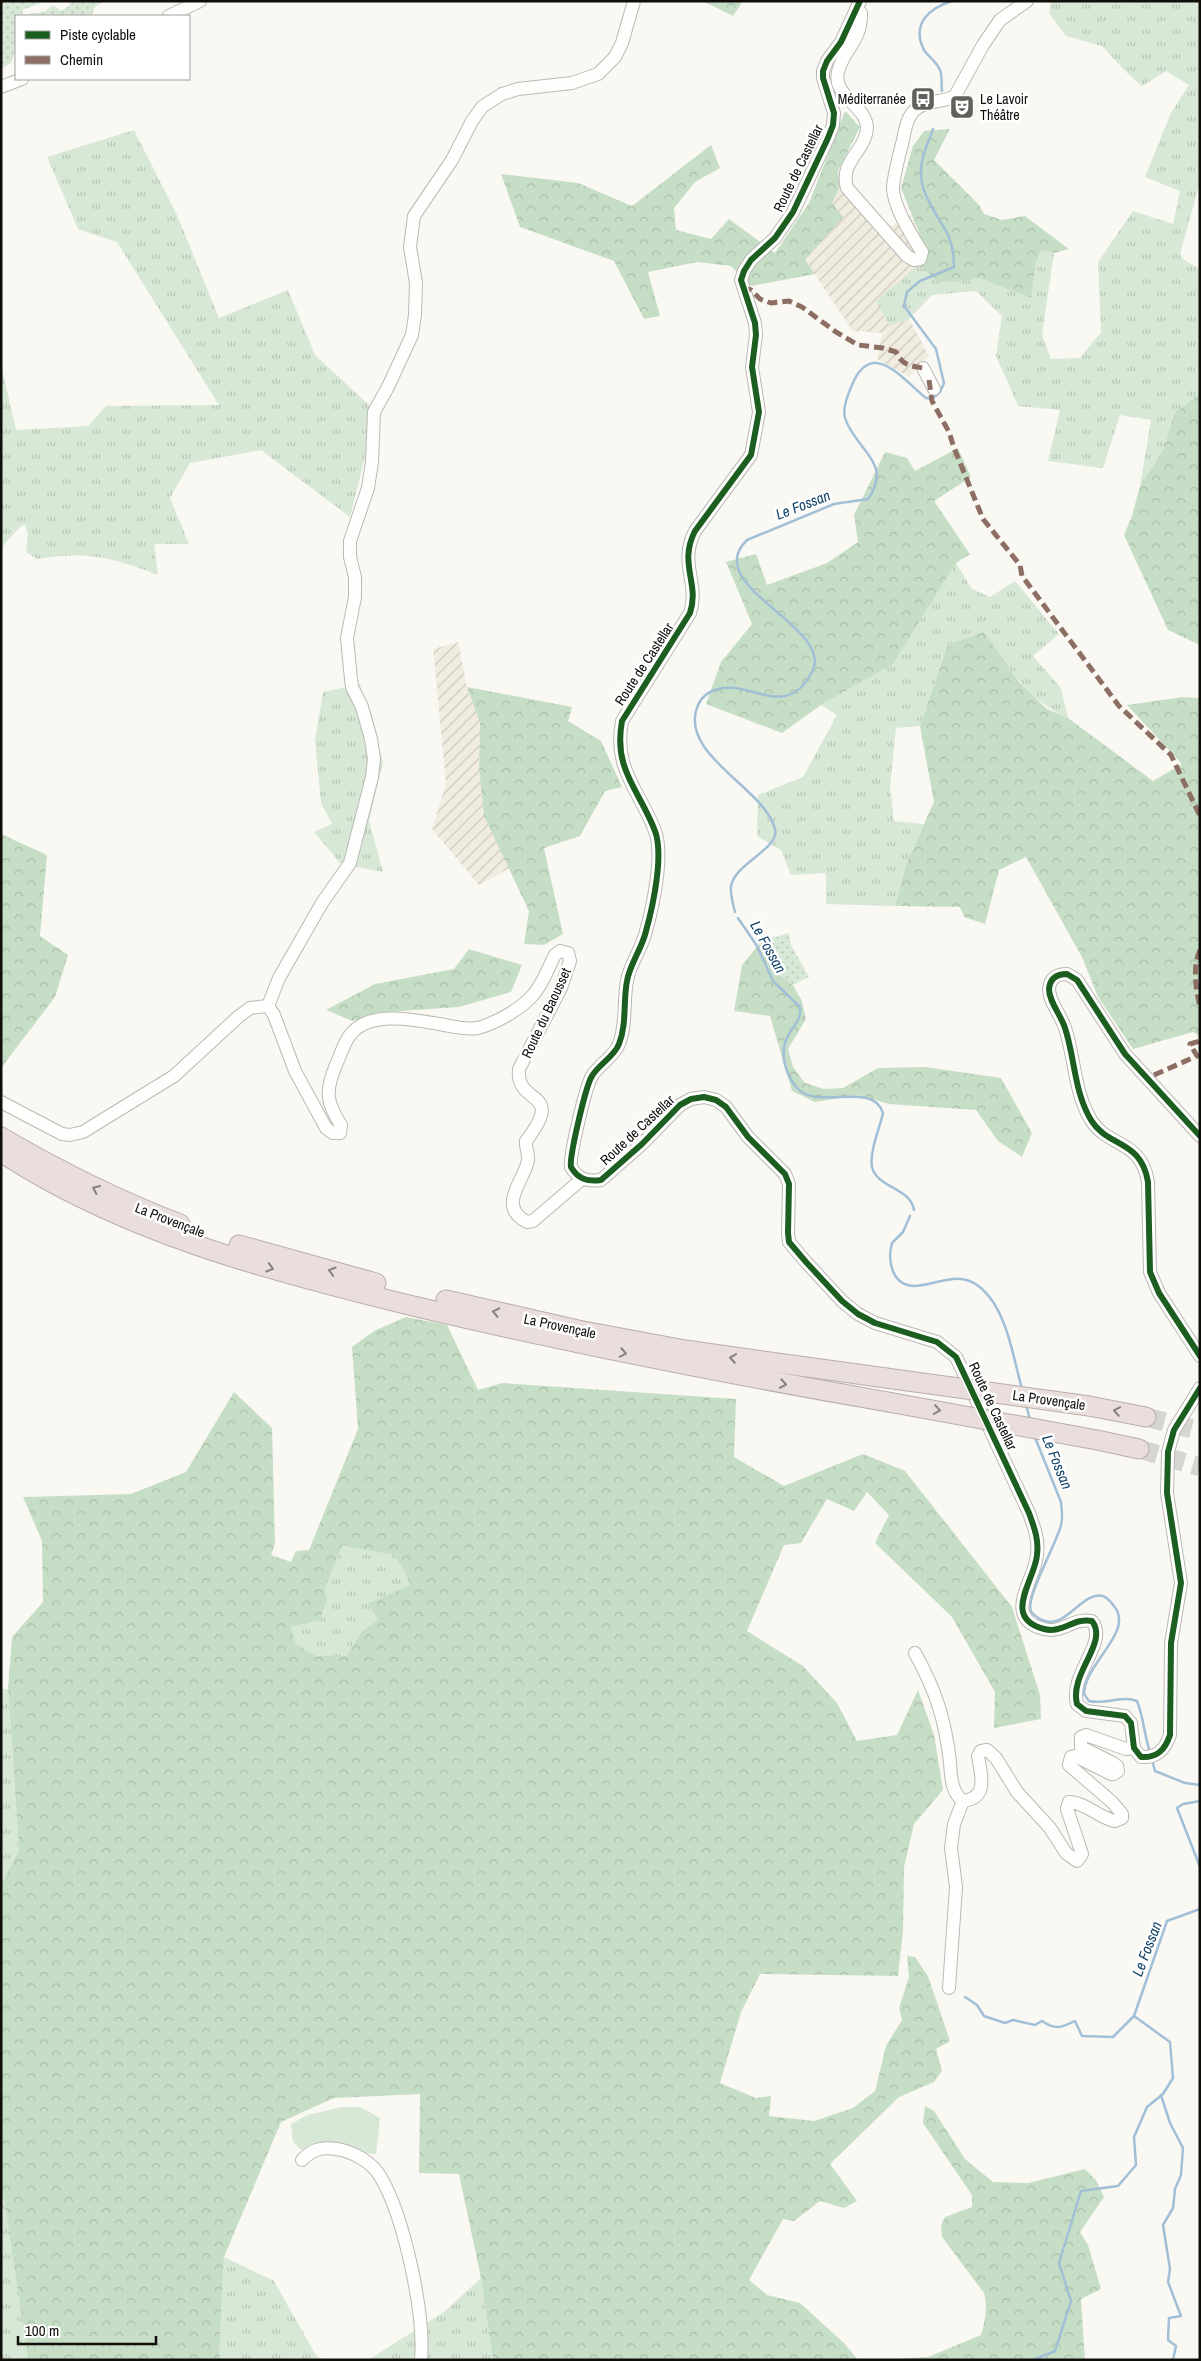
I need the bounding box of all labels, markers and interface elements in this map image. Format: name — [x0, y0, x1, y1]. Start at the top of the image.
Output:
legend — [15, 15, 190, 80]
text: Piste cyclable — [60, 24, 136, 45]
text: Chemin — [60, 49, 103, 70]
bus stop icon: Méditerranée — [910, 86, 936, 112]
place label: Méditerranée — [838, 90, 906, 108]
place label: Le Lavoir Théâtre — [980, 90, 1028, 124]
theatre icon: Le Lavoir Théâtre — [949, 94, 975, 120]
street label: Route de Castellar — [769, 121, 827, 215]
water label: Le Fossan — [772, 484, 833, 525]
street label: Route de Castellar — [611, 619, 678, 709]
water label: Le Fossan — [745, 917, 792, 977]
street label: Route du Baousset — [517, 965, 575, 1061]
street label: Route de Castellar — [596, 1091, 678, 1169]
one-way arrow — [92, 1185, 101, 1195]
street label: La Provençale — [133, 1198, 207, 1242]
one-way arrow — [266, 1262, 274, 1272]
one-way arrow — [328, 1267, 336, 1277]
one-way arrow — [492, 1307, 501, 1318]
street label: La Provençale — [522, 1310, 598, 1342]
one-way arrow — [619, 1347, 628, 1358]
one-way arrow — [729, 1353, 738, 1363]
street label: Route de Castellar — [965, 1359, 1021, 1453]
one-way arrow — [779, 1378, 787, 1388]
street label: La Provençale — [1011, 1386, 1087, 1414]
one-way arrow — [933, 1404, 941, 1415]
one-way arrow — [1113, 1406, 1122, 1417]
water label: Le Fossan — [1037, 1431, 1078, 1492]
water label: Le Fossan — [1127, 1918, 1167, 1979]
scale bar — [18, 2314, 155, 2346]
text: 100 m — [25, 2320, 59, 2341]

